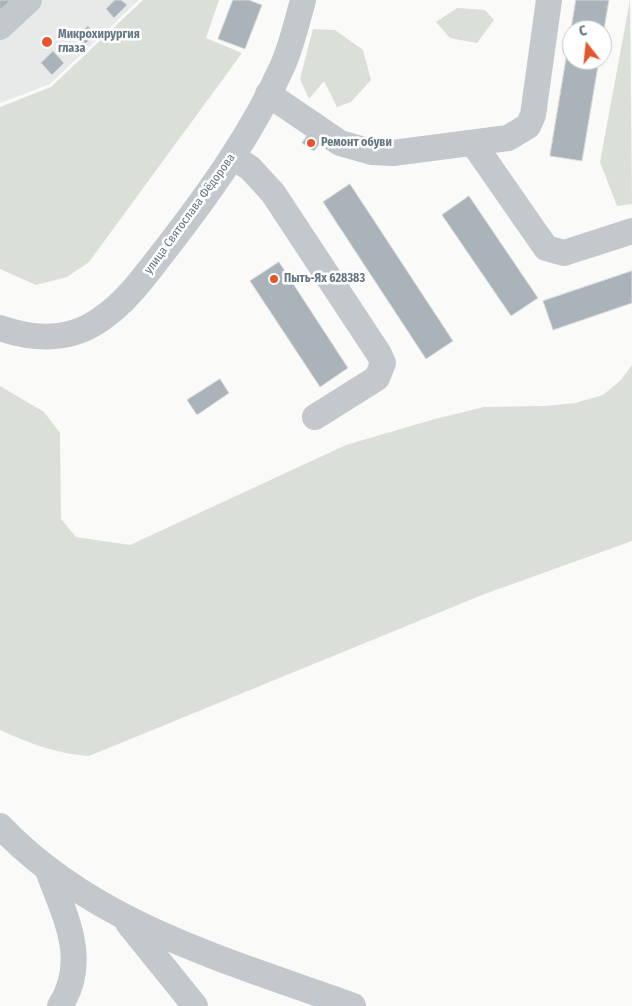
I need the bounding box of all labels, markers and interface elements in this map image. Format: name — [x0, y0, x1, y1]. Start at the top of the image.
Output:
north arrow — [562, 20, 612, 70]
text: С — [577, 22, 589, 40]
place label: Микрохирургия глаза — [58, 28, 140, 56]
marker: Микрохирургия глаза — [40, 35, 54, 49]
place label: Ремонт обуви — [321, 136, 392, 150]
marker: Ремонт обуви — [305, 137, 317, 149]
street label: улица Святослава Фёдорова — [142, 151, 238, 277]
place label: Пыть-Ях 628383 — [284, 272, 365, 286]
marker: Пыть-Ях 628383 — [268, 273, 280, 285]

